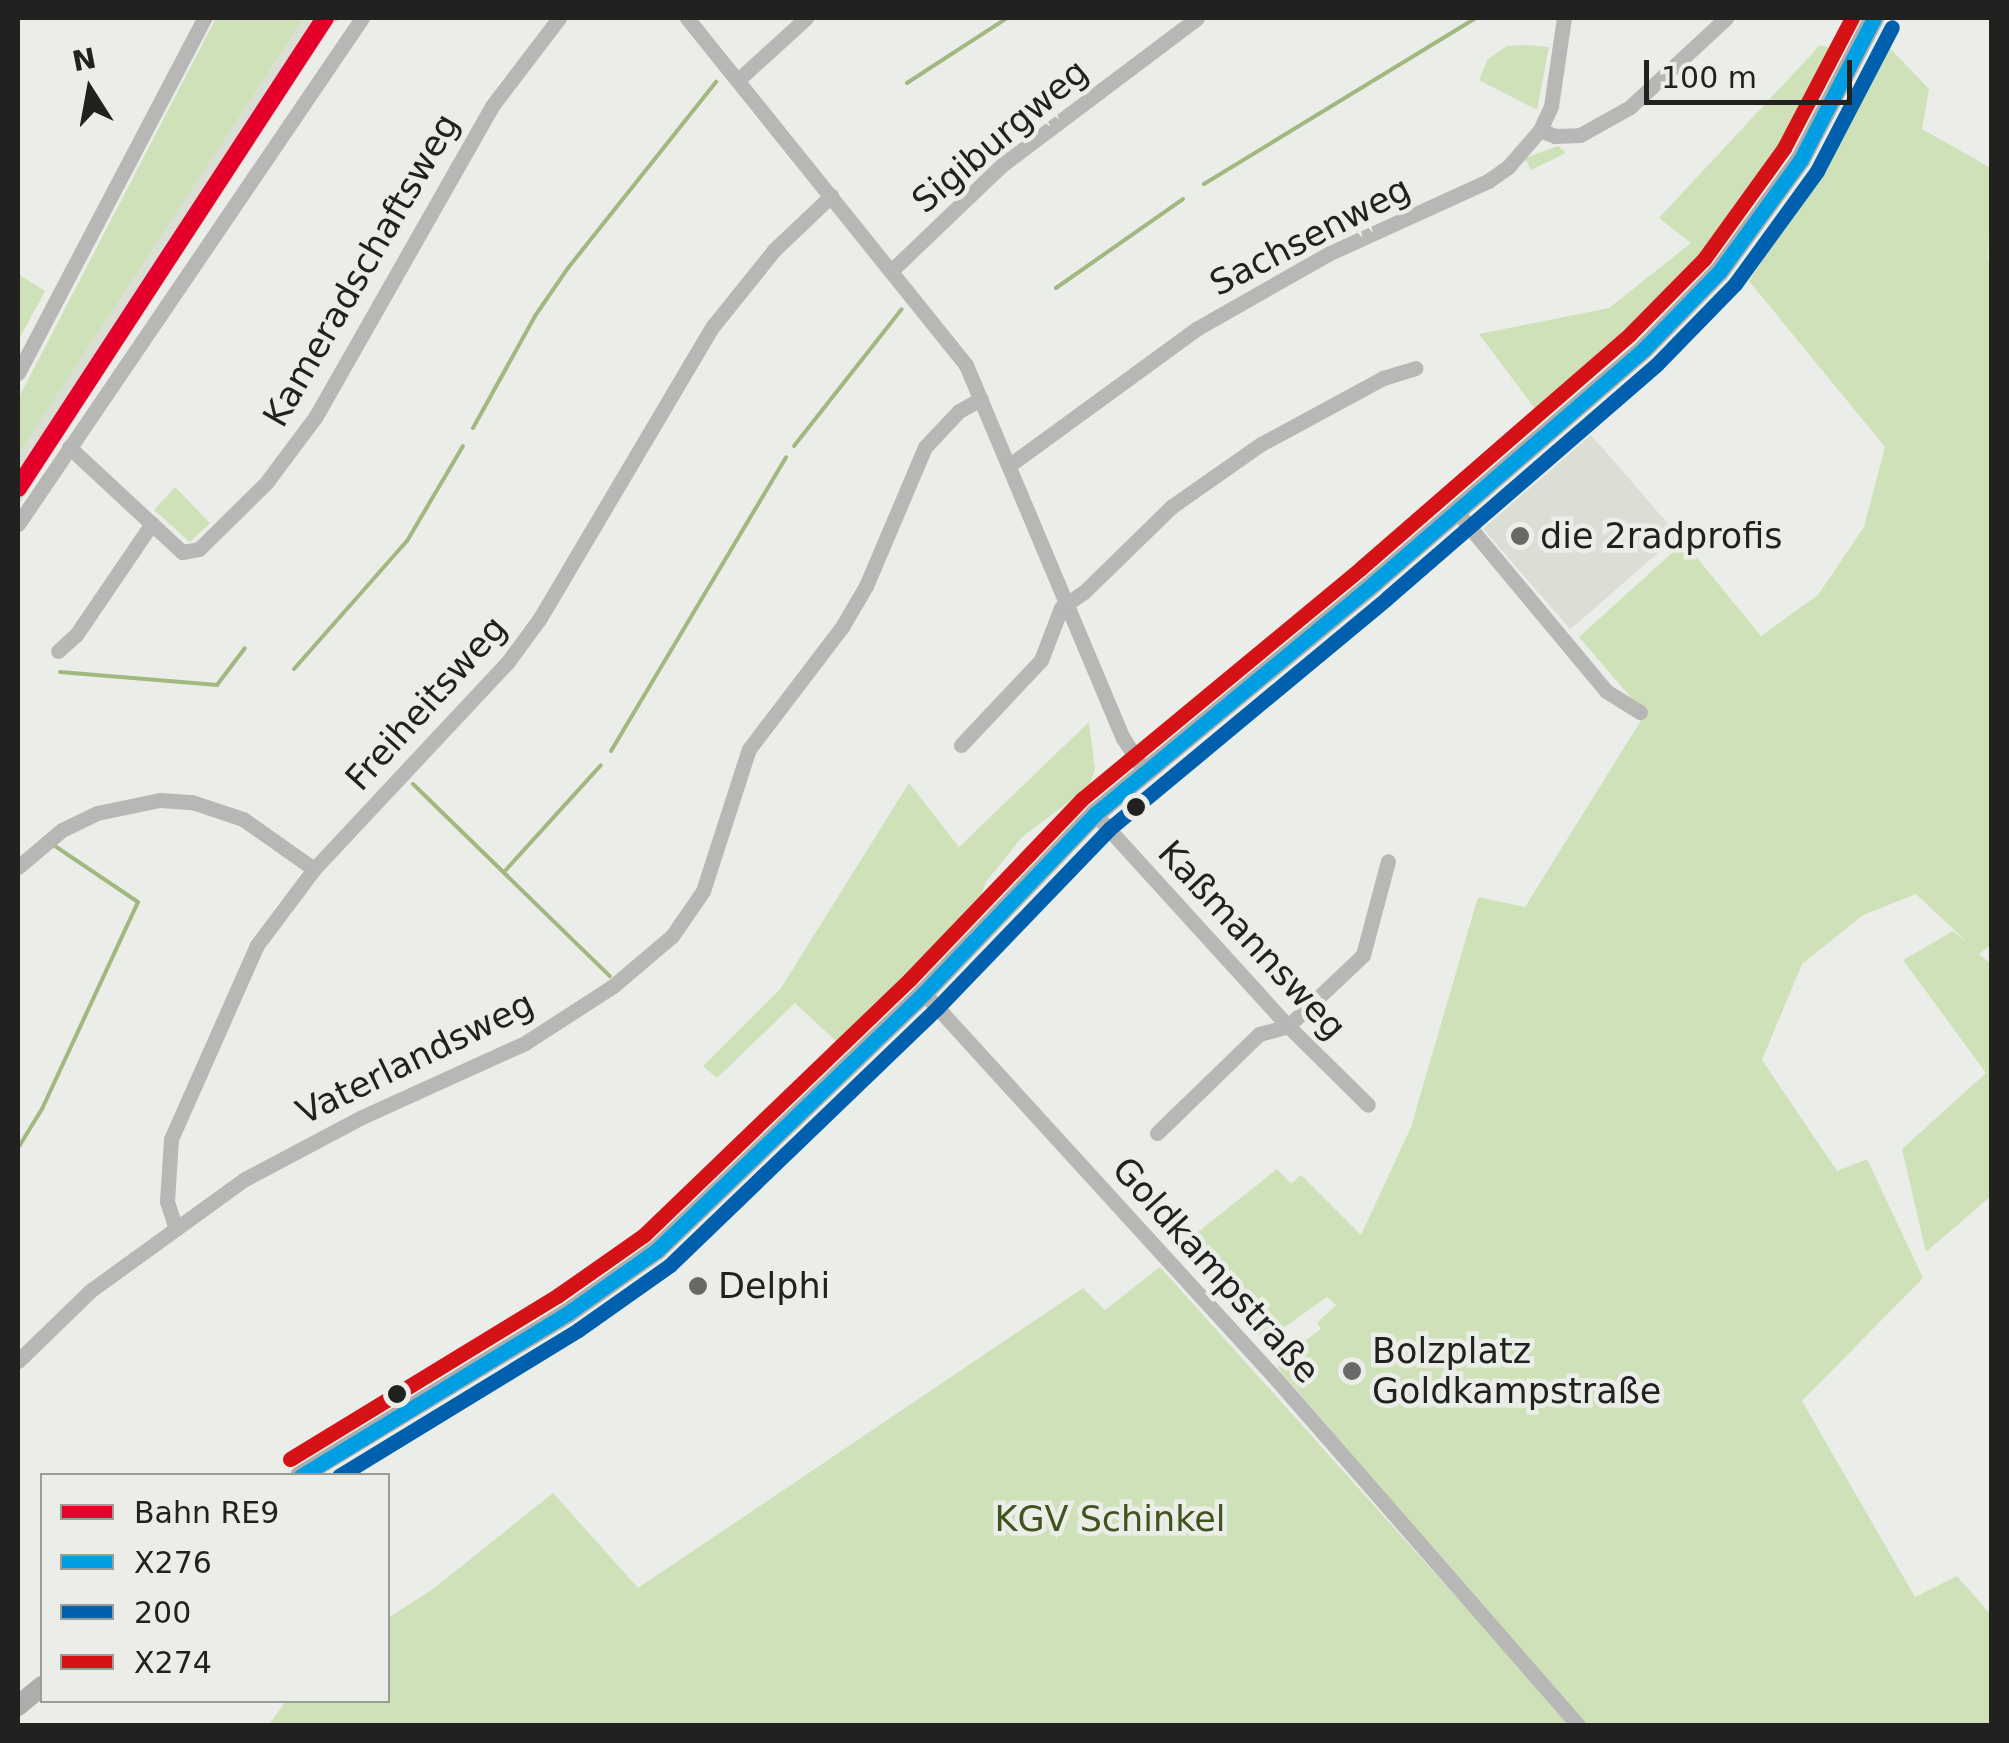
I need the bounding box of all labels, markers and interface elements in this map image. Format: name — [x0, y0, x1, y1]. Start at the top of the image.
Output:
north arrow — [40, 40, 140, 140]
scale bar — [1649, 40, 1856, 102]
text: N — [70, 42, 99, 78]
street label: Sigiburgweg — [904, 50, 1096, 222]
text: 100 m — [1661, 60, 1757, 95]
street label: Kameradschaftsweg — [254, 106, 468, 434]
street label: Sachsenweg — [1203, 167, 1417, 305]
place label: die 2radprofis — [1540, 515, 1782, 557]
marker: die 2radprofis — [1509, 525, 1531, 547]
street label: Freiheitsweg — [337, 607, 515, 799]
unlabelled marker — [1126, 797, 1146, 817]
street label: Kaßmannsweg — [1149, 832, 1355, 1048]
street label: Vaterlandsweg — [290, 982, 540, 1134]
street label: Goldkampstraße — [1104, 1148, 1328, 1392]
place label: Delphi — [718, 1265, 830, 1307]
marker: Delphi — [687, 1275, 709, 1297]
place label: Bolzplatz Goldkampstraße — [1372, 1330, 1661, 1412]
marker: Bolzplatz Goldkampstraße — [1341, 1360, 1363, 1382]
unlabelled marker — [387, 1384, 407, 1404]
legend — [40, 1473, 390, 1703]
text: Bahn RE9 — [134, 1495, 279, 1530]
park label: KGV Schinkel — [995, 1498, 1225, 1540]
text: X276 — [134, 1545, 212, 1580]
text: 200 — [134, 1595, 191, 1630]
text: X274 — [134, 1645, 212, 1680]

